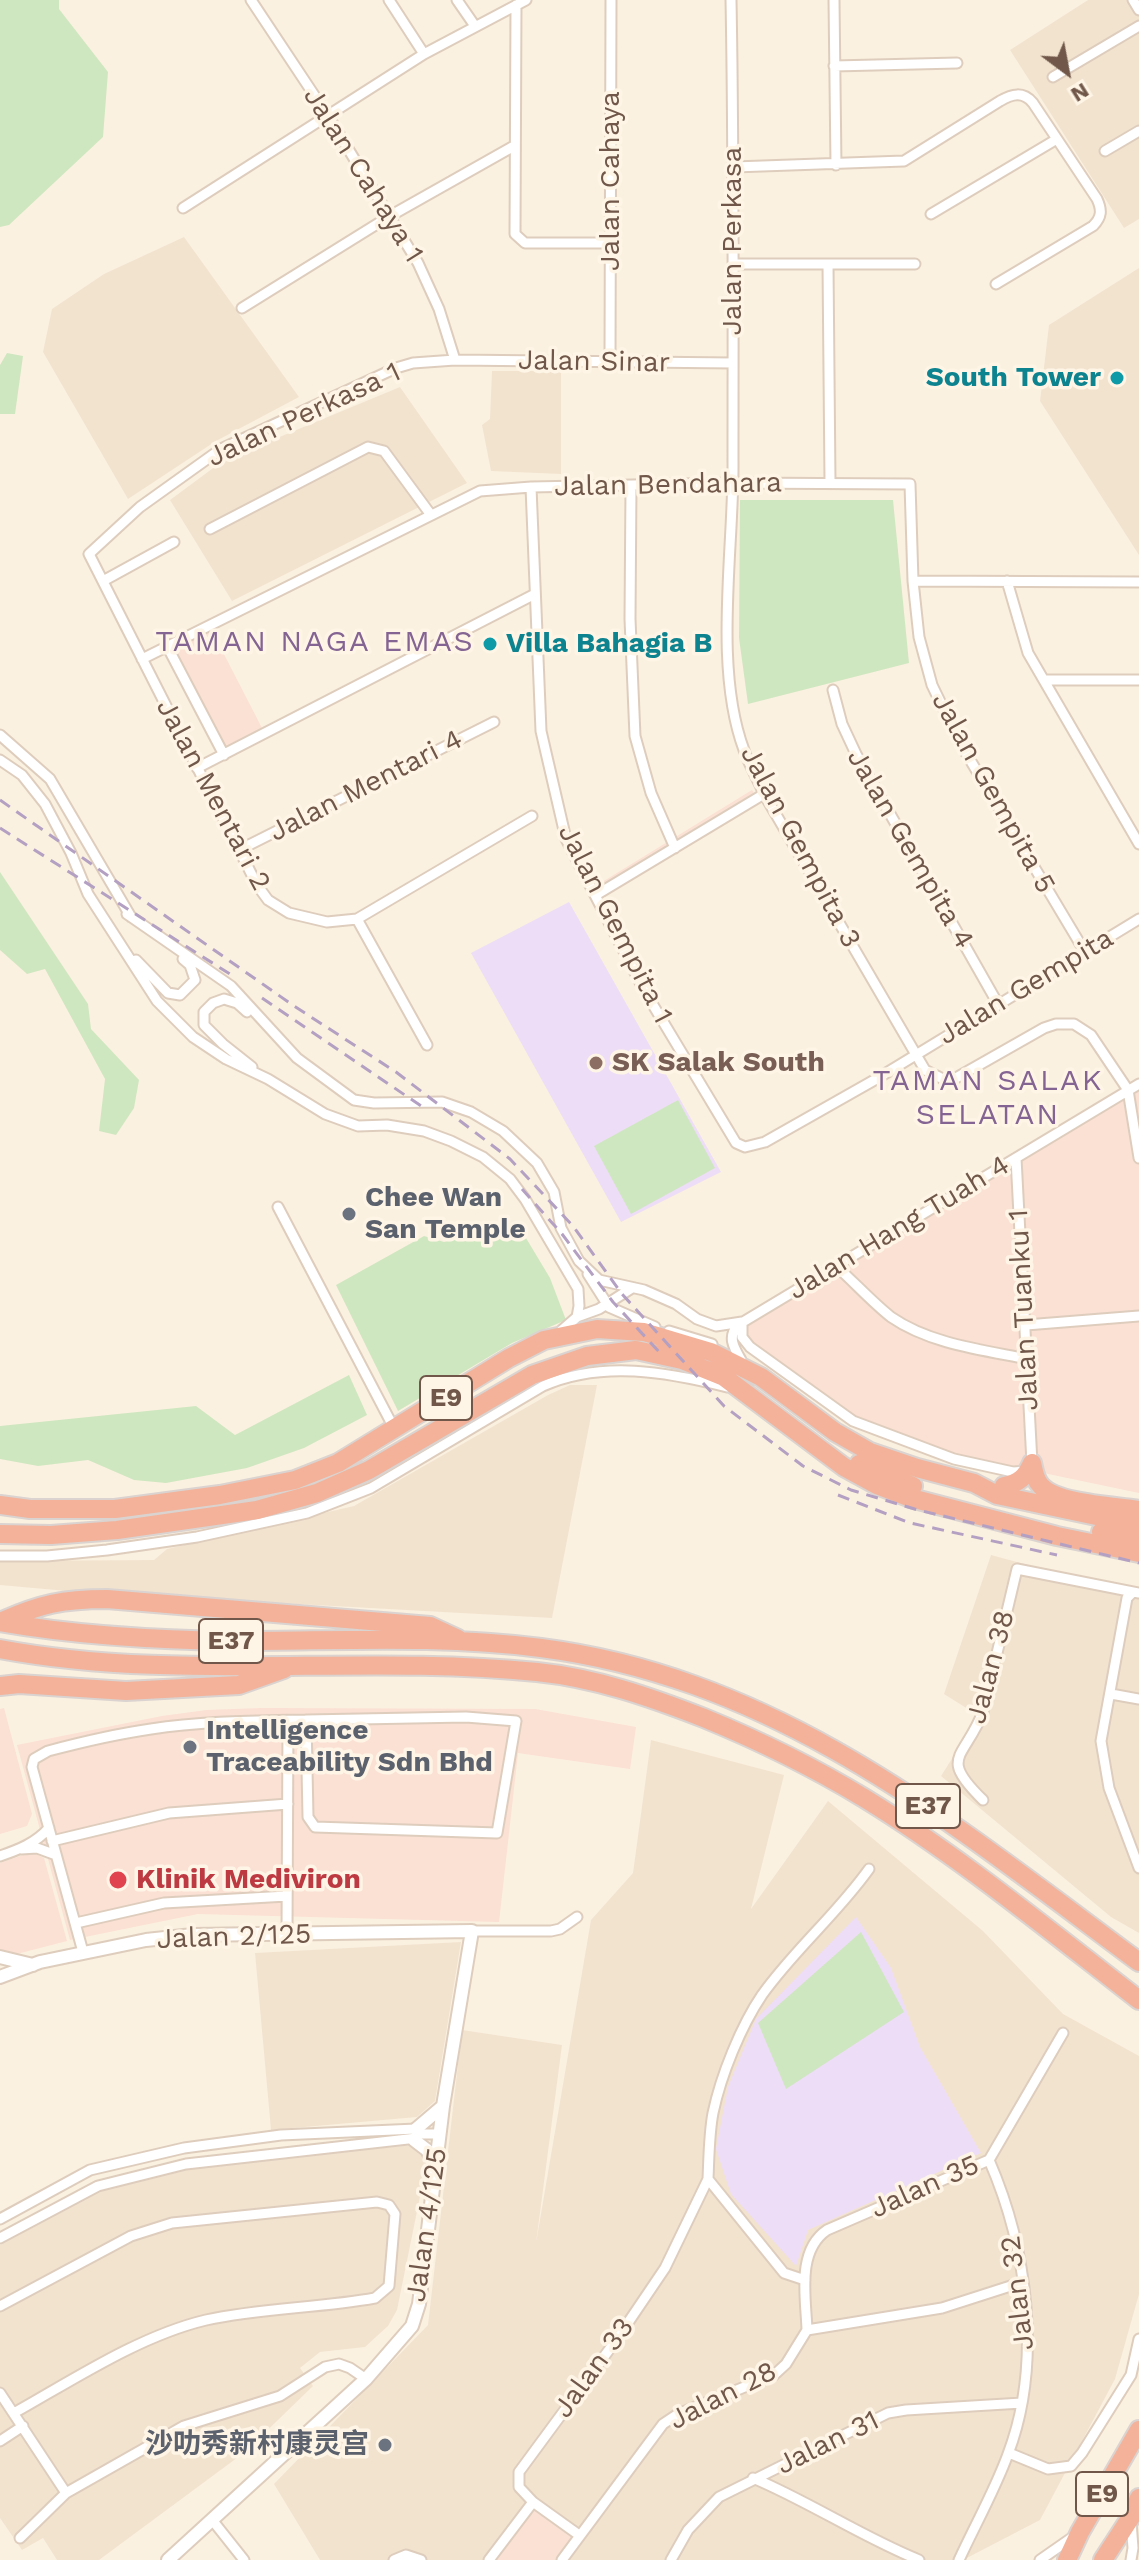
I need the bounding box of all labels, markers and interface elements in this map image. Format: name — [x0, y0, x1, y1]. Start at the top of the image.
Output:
north arrow — [1027, 32, 1107, 112]
text: N — [1066, 78, 1094, 108]
street label: Jalan Cahaya 1 — [296, 81, 430, 269]
street label: Jalan Cahaya — [594, 91, 628, 271]
street label: Jalan Perkasa — [716, 147, 750, 335]
street label: Jalan Sinar — [518, 344, 670, 380]
street label: Jalan Perkasa 1 — [202, 356, 406, 474]
place label: South Tower — [926, 361, 1101, 395]
marker: South Tower — [1108, 369, 1126, 387]
street label: Jalan Bendahara — [554, 466, 782, 504]
district label: TAMAN NAGA EMAS — [155, 624, 475, 660]
place label: Villa Bahagia B — [506, 627, 712, 661]
marker: Villa Bahagia B — [481, 635, 499, 653]
street label: Jalan Gempita 5 — [924, 687, 1062, 899]
street label: Jalan Mentari 2 — [148, 694, 278, 896]
street label: Jalan Mentari 4 — [264, 723, 468, 849]
street label: Jalan Gempita 3 — [733, 740, 867, 954]
street label: Jalan Gempita 4 — [839, 743, 981, 955]
street label: Jalan Gempita 1 — [550, 819, 680, 1029]
street label: Jalan Gempita — [932, 922, 1120, 1052]
place label: SK Salak South — [612, 1046, 825, 1080]
marker: SK Salak South — [587, 1054, 605, 1072]
district label: TAMAN SALAK SELATAN — [872, 1063, 1104, 1134]
street label: Jalan Hang Tuah 4 — [782, 1149, 1016, 1307]
place label: Chee Wan San Temple — [365, 1181, 526, 1247]
marker: Chee Wan San Temple — [340, 1205, 358, 1223]
street label: Jalan Tuanku 1 — [1002, 1208, 1046, 1412]
road number: E9 — [420, 1376, 472, 1420]
street label: Jalan 38 — [960, 1607, 1022, 1727]
road number: E37 — [199, 1619, 263, 1663]
place label: Intelligence Traceability Sdn Bhd — [206, 1714, 493, 1780]
marker: Intelligence Traceability Sdn Bhd — [181, 1738, 199, 1756]
road number: E37 — [896, 1784, 960, 1828]
place label: Klinik Mediviron — [136, 1863, 361, 1897]
marker: Klinik Mediviron — [107, 1869, 129, 1891]
street label: Jalan 2/125 — [156, 1918, 312, 1956]
street label: Jalan 4/125 — [400, 2146, 454, 2304]
street label: Jalan 35 — [866, 2148, 984, 2226]
street label: Jalan 32 — [994, 2234, 1042, 2352]
street label: Jalan 33 — [547, 2312, 641, 2424]
street label: Jalan 28 — [664, 2355, 782, 2437]
street label: Jalan 31 — [771, 2404, 885, 2482]
place label: 沙叻秀新村康灵宫 — [145, 2428, 369, 2462]
marker: 沙叻秀新村康灵宫 — [376, 2436, 394, 2454]
road number: E9 — [1076, 2472, 1128, 2516]

